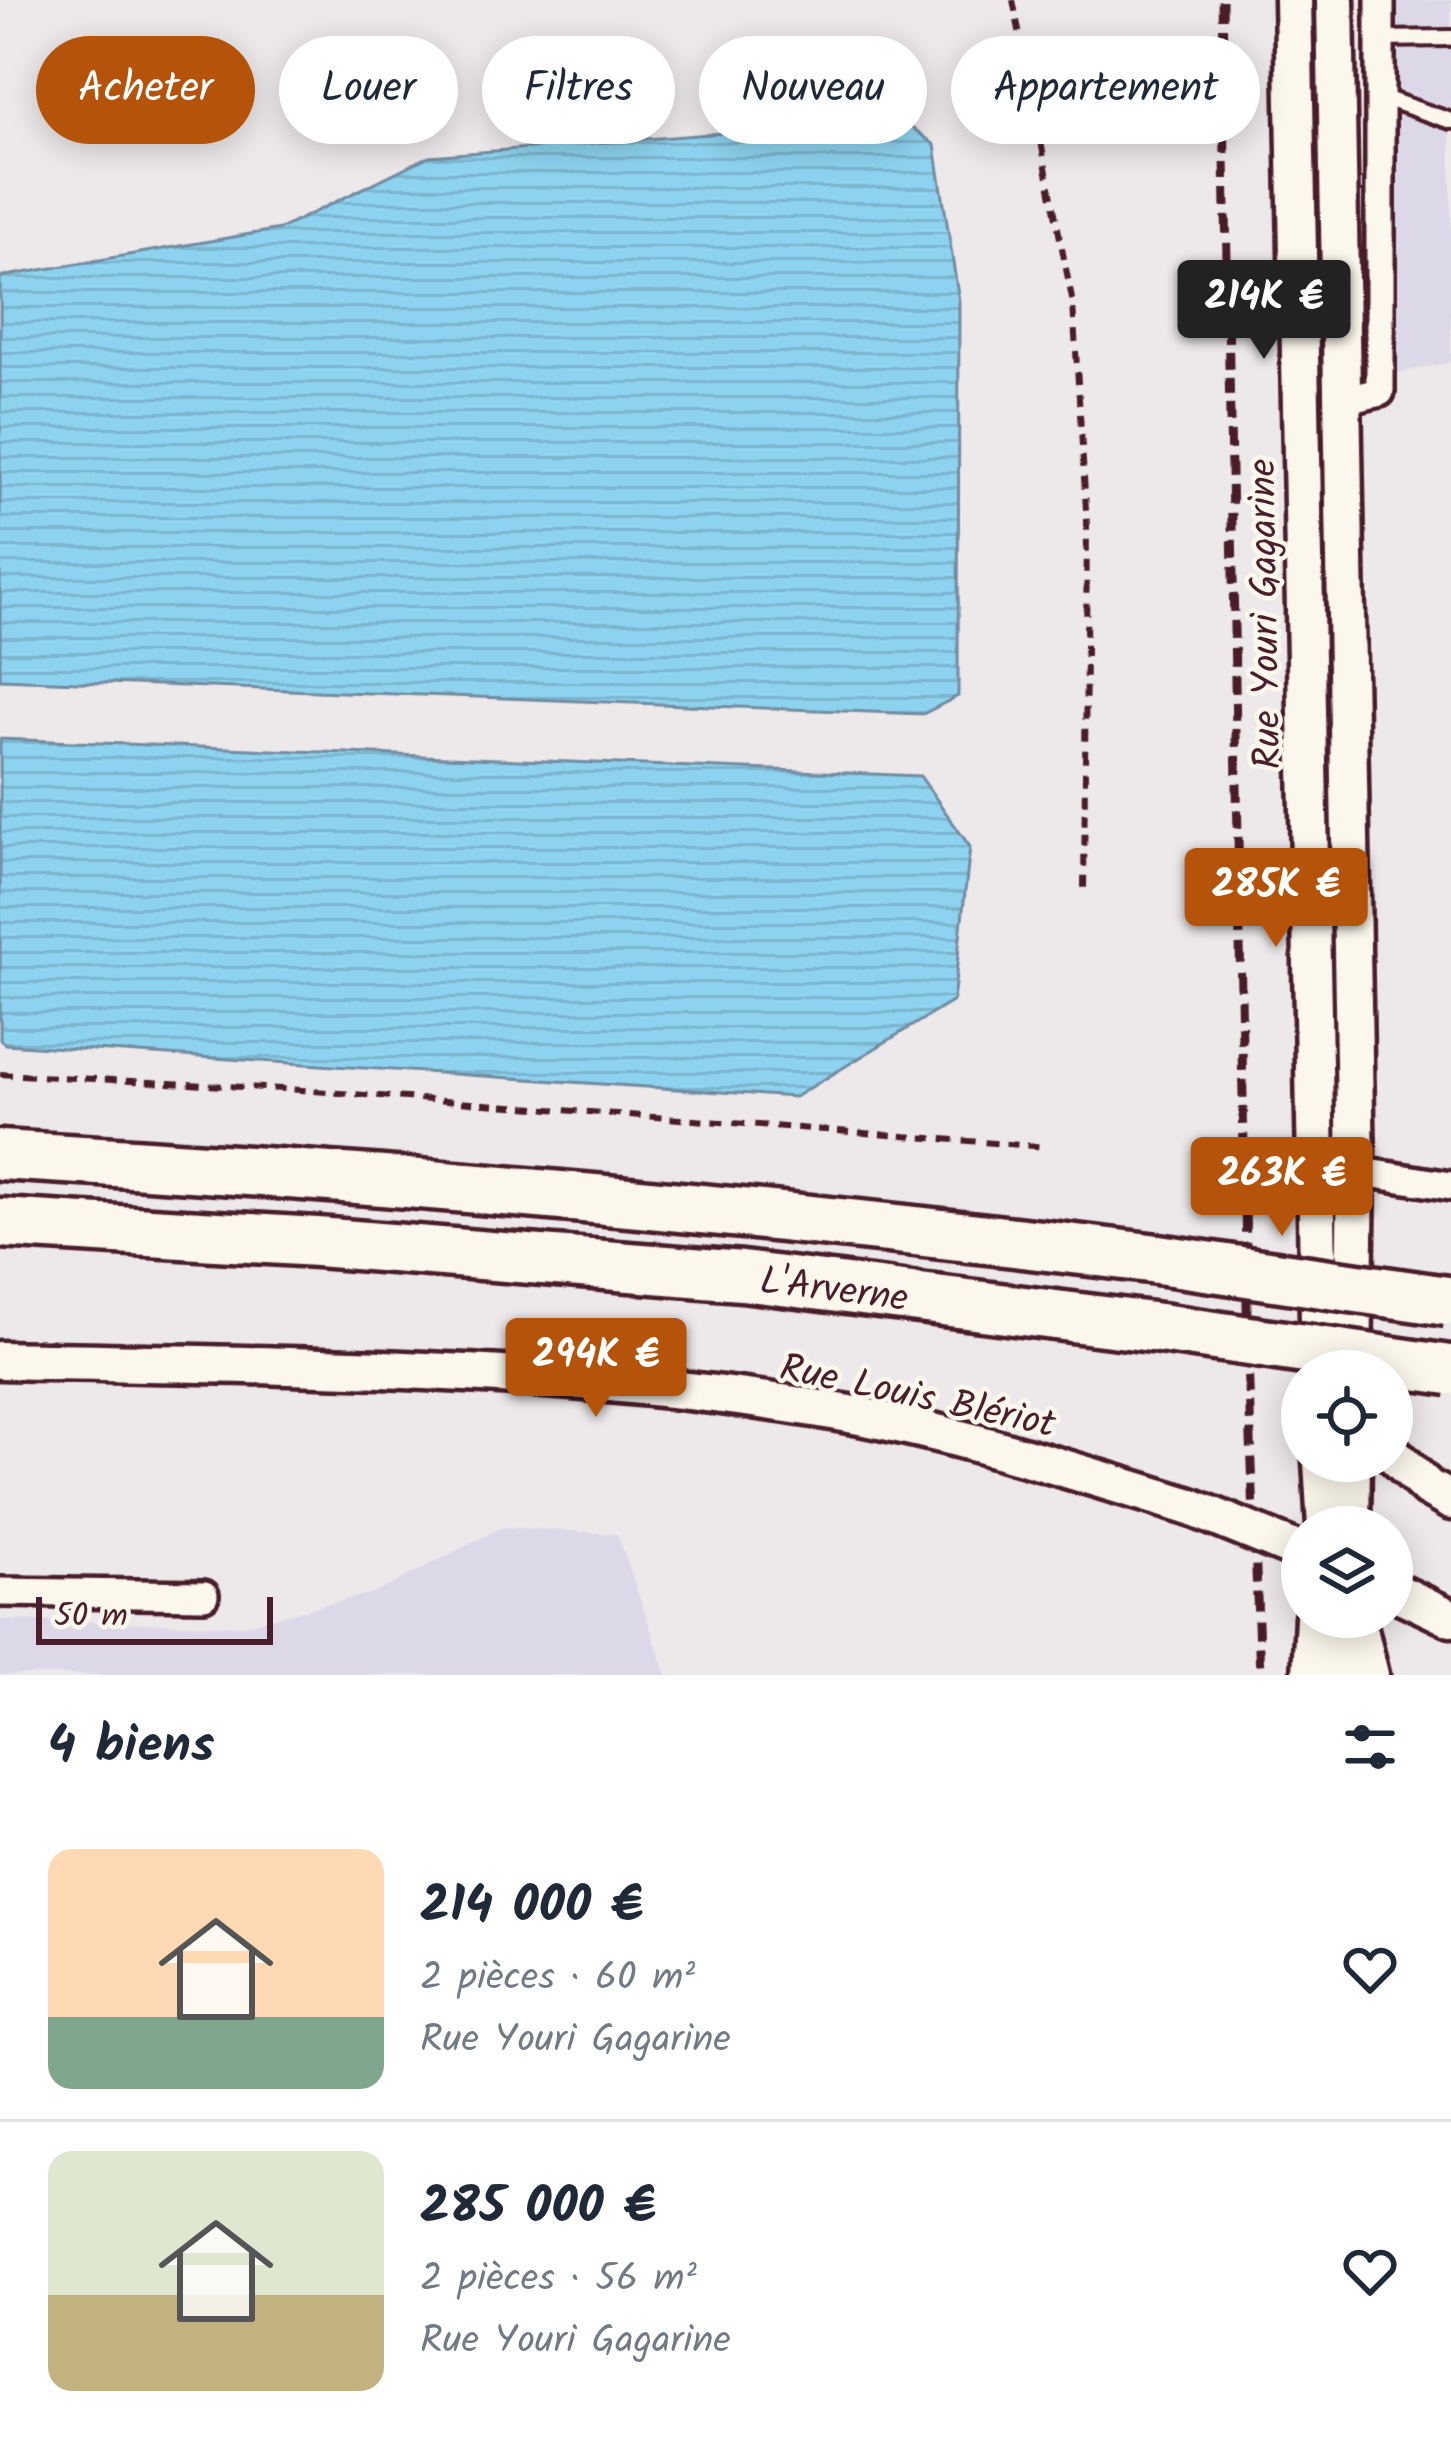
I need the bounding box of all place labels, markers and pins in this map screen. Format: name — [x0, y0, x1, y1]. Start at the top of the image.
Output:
pin: 214K € — [1166, 260, 1362, 362]
pin: 285K € — [1178, 848, 1374, 950]
pin: 263K € — [1184, 1137, 1380, 1239]
pin: 294K € — [498, 1318, 694, 1420]

